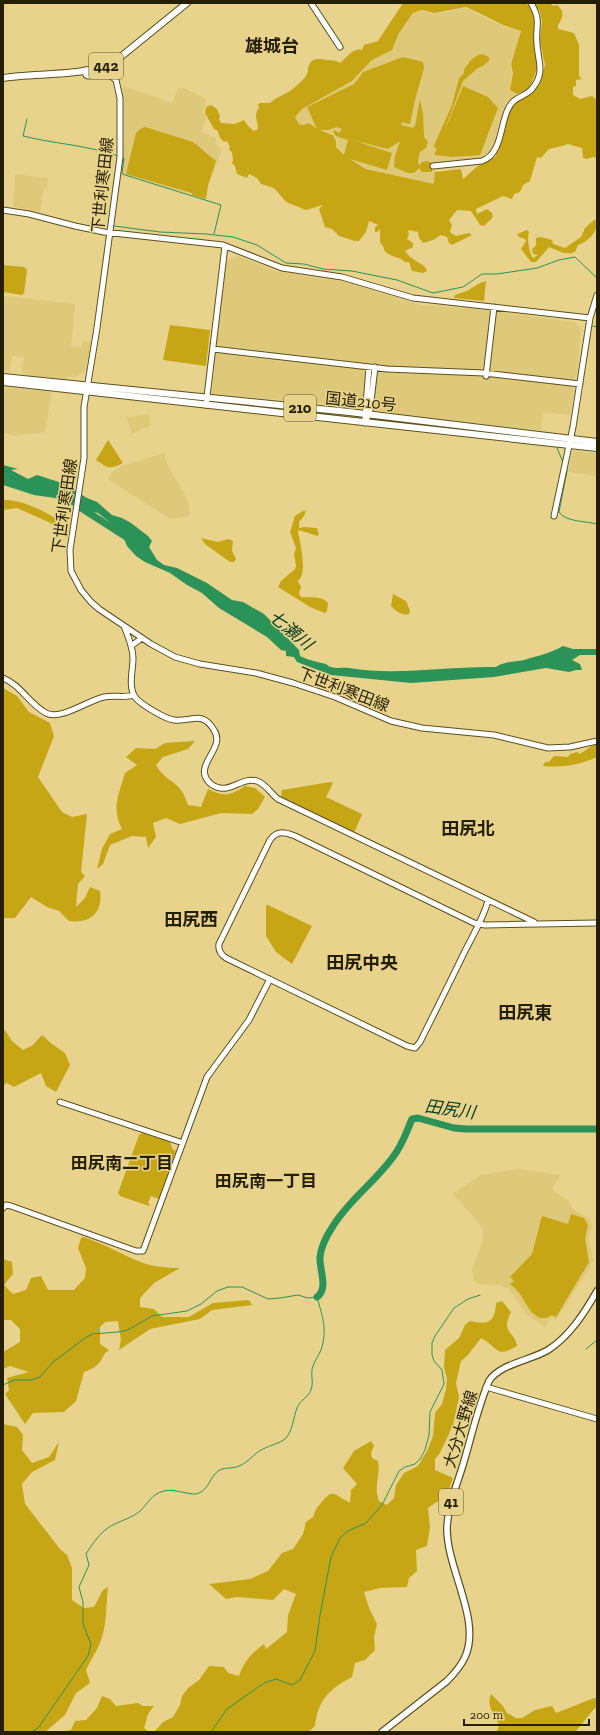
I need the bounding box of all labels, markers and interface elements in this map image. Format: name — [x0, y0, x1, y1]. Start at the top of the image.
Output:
district label: 雄城台 — [245, 35, 299, 57]
road number: 442 — [89, 53, 123, 79]
street label: 下世利寒田線 — [88, 136, 117, 234]
street label: 国道210号 — [324, 388, 398, 415]
road number: 210 — [284, 395, 316, 421]
street label: 下世利寒田線 — [48, 457, 81, 555]
water label: 七瀬川 — [265, 606, 318, 655]
street label: 下世利寒田線 — [296, 663, 392, 716]
district label: 田尻北 — [441, 818, 495, 840]
district label: 田尻西 — [164, 909, 218, 931]
district label: 田尻中央 — [326, 952, 398, 974]
district label: 田尻東 — [498, 1002, 552, 1024]
water label: 田尻川 — [423, 1096, 479, 1123]
district label: 田尻南二丁目 — [71, 1153, 173, 1173]
district label: 田尻南一丁目 — [215, 1171, 317, 1191]
street label: 大分大野線 — [440, 1388, 481, 1470]
road number: 41 — [439, 1489, 463, 1515]
scale bar — [464, 1701, 589, 1727]
text: 200 m — [470, 1708, 504, 1722]

